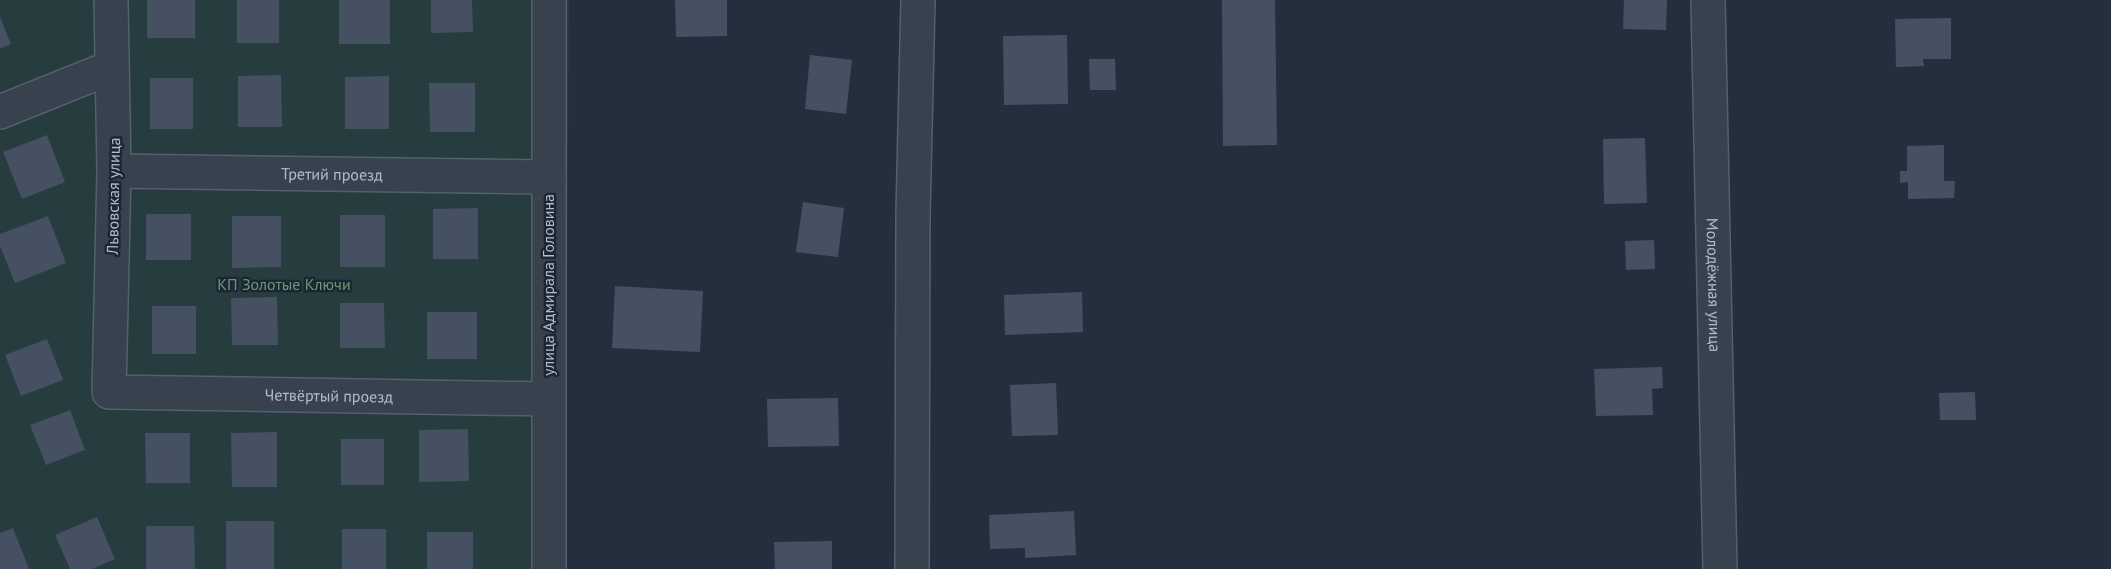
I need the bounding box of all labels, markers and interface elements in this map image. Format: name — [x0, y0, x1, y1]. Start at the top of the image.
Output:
street label: Львовская улица — [102, 137, 124, 256]
street label: Третий проезд — [281, 163, 383, 185]
street label: улица Адмирала Головина — [538, 194, 558, 376]
street label: Молодёжная улица — [1703, 218, 1725, 352]
park label: КП Золотые Ключи — [217, 274, 351, 294]
street label: Четвёртый проезд — [265, 384, 394, 407]

